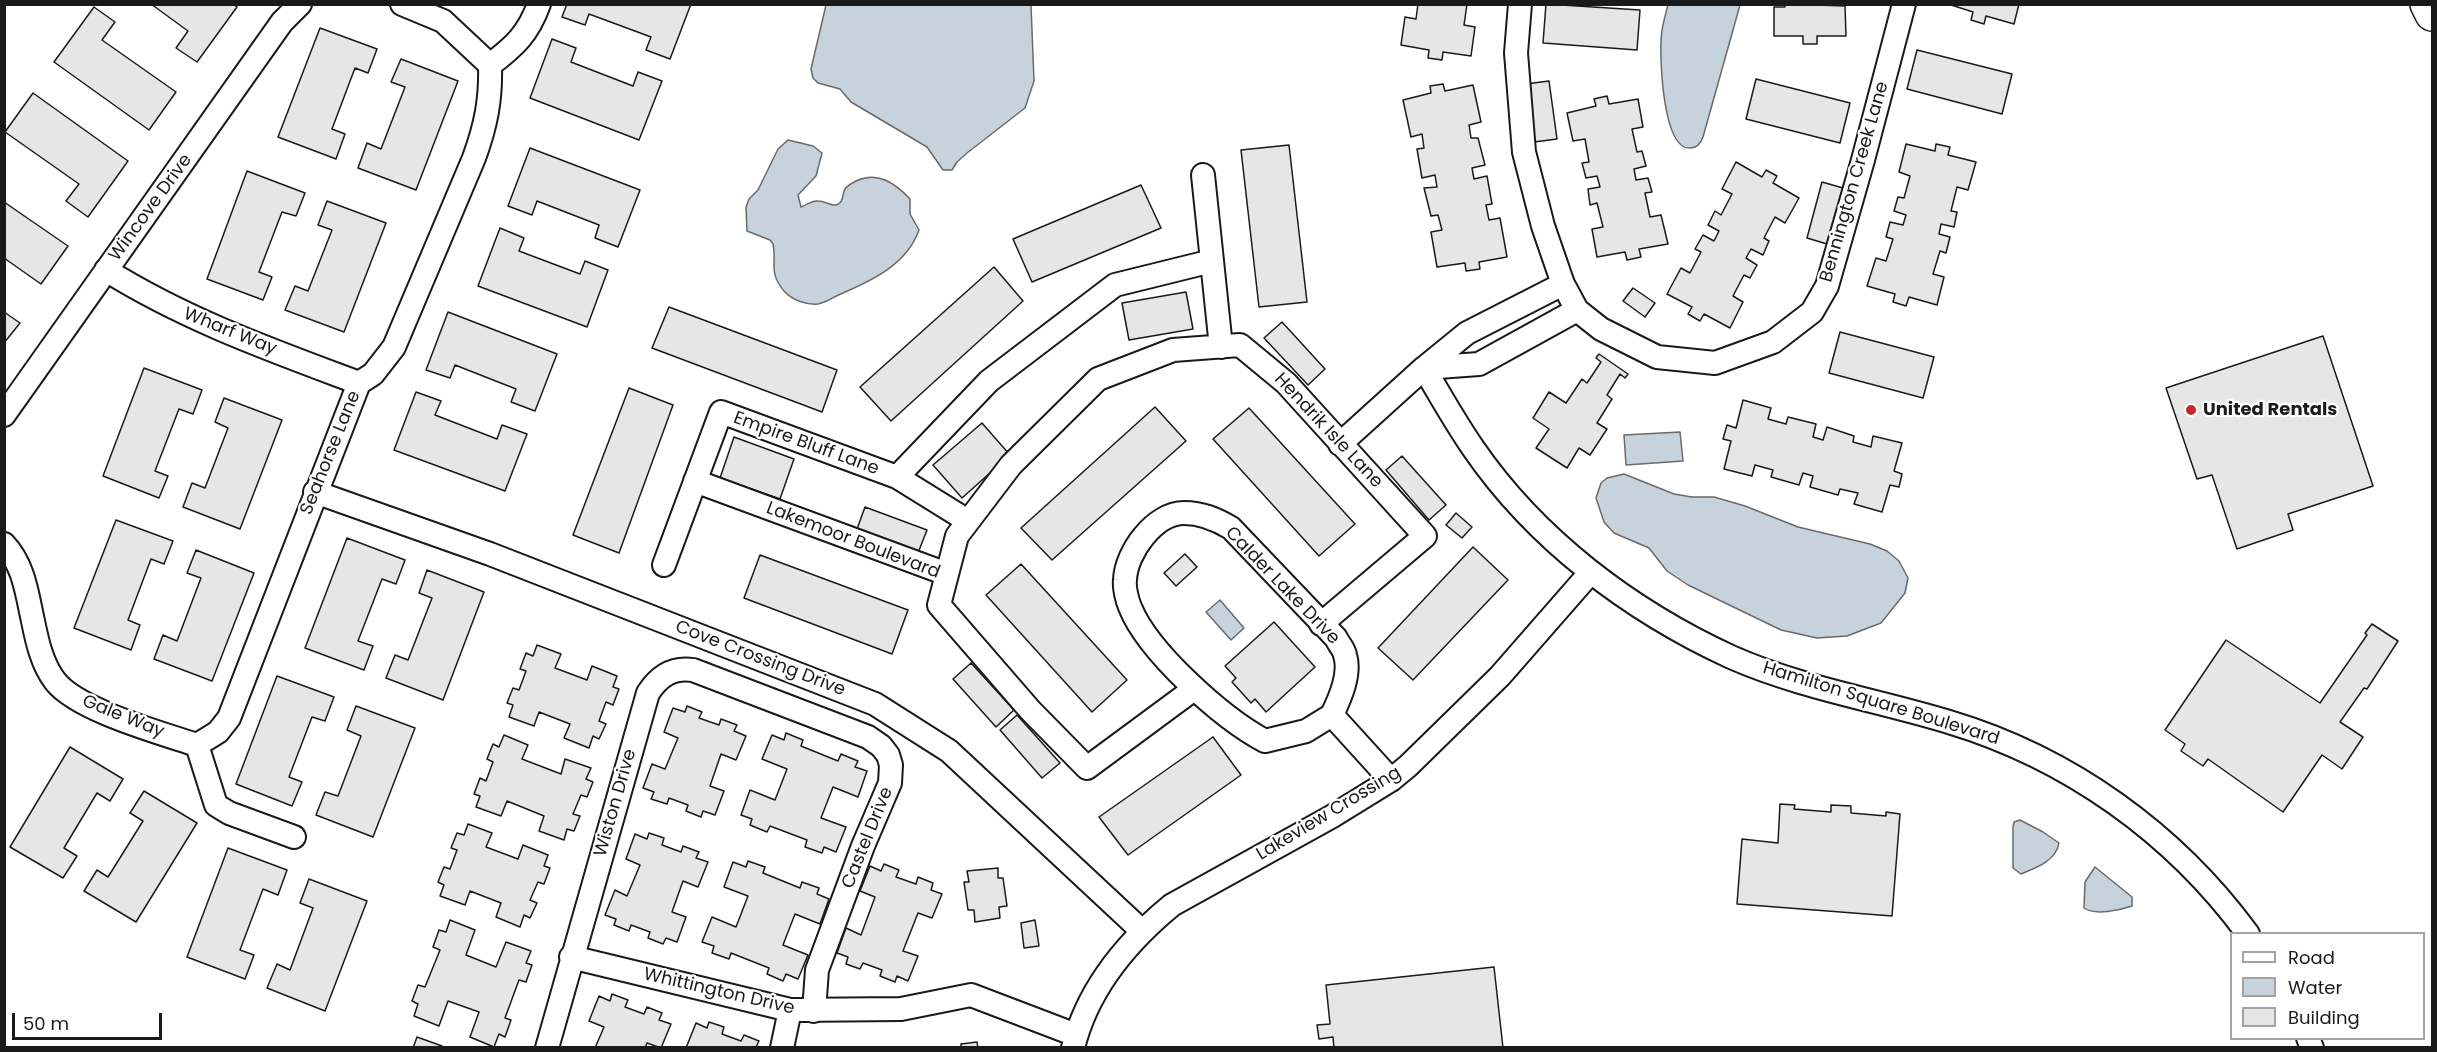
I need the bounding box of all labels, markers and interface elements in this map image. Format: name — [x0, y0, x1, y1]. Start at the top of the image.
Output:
street label: Bennington Creek Lane — [1816, 79, 1894, 285]
street label: Wincove Drive — [105, 150, 197, 266]
street label: Wharf Way — [180, 304, 280, 360]
street label: Hendrik Isle Lane — [1269, 369, 1387, 493]
street label: Seahorse Lane — [296, 388, 366, 518]
place label: United Rentals — [2203, 399, 2337, 421]
marker: United Rentals — [2184, 403, 2198, 417]
street label: Empire Bluff Lane — [730, 408, 882, 480]
street label: Lakemoor Boulevard — [763, 498, 943, 584]
street label: Calder Lake Drive — [1220, 523, 1344, 649]
street label: Cove Crossing Drive — [672, 617, 848, 701]
street label: Hamilton Square Boulevard — [1760, 658, 2002, 750]
street label: Gale Way — [79, 691, 167, 743]
street label: Wiston Drive — [590, 747, 642, 859]
street label: Lakeview Crossing — [1253, 762, 1405, 866]
street label: Castel Drive — [838, 784, 898, 892]
legend — [2230, 932, 2425, 1040]
text: Road — [2288, 945, 2335, 970]
street label: Whittington Drive — [641, 964, 797, 1020]
text: Water — [2288, 975, 2342, 1000]
scale bar — [15, 1001, 165, 1039]
text: Building — [2288, 1005, 2360, 1030]
text: 50 m — [23, 1011, 69, 1036]

